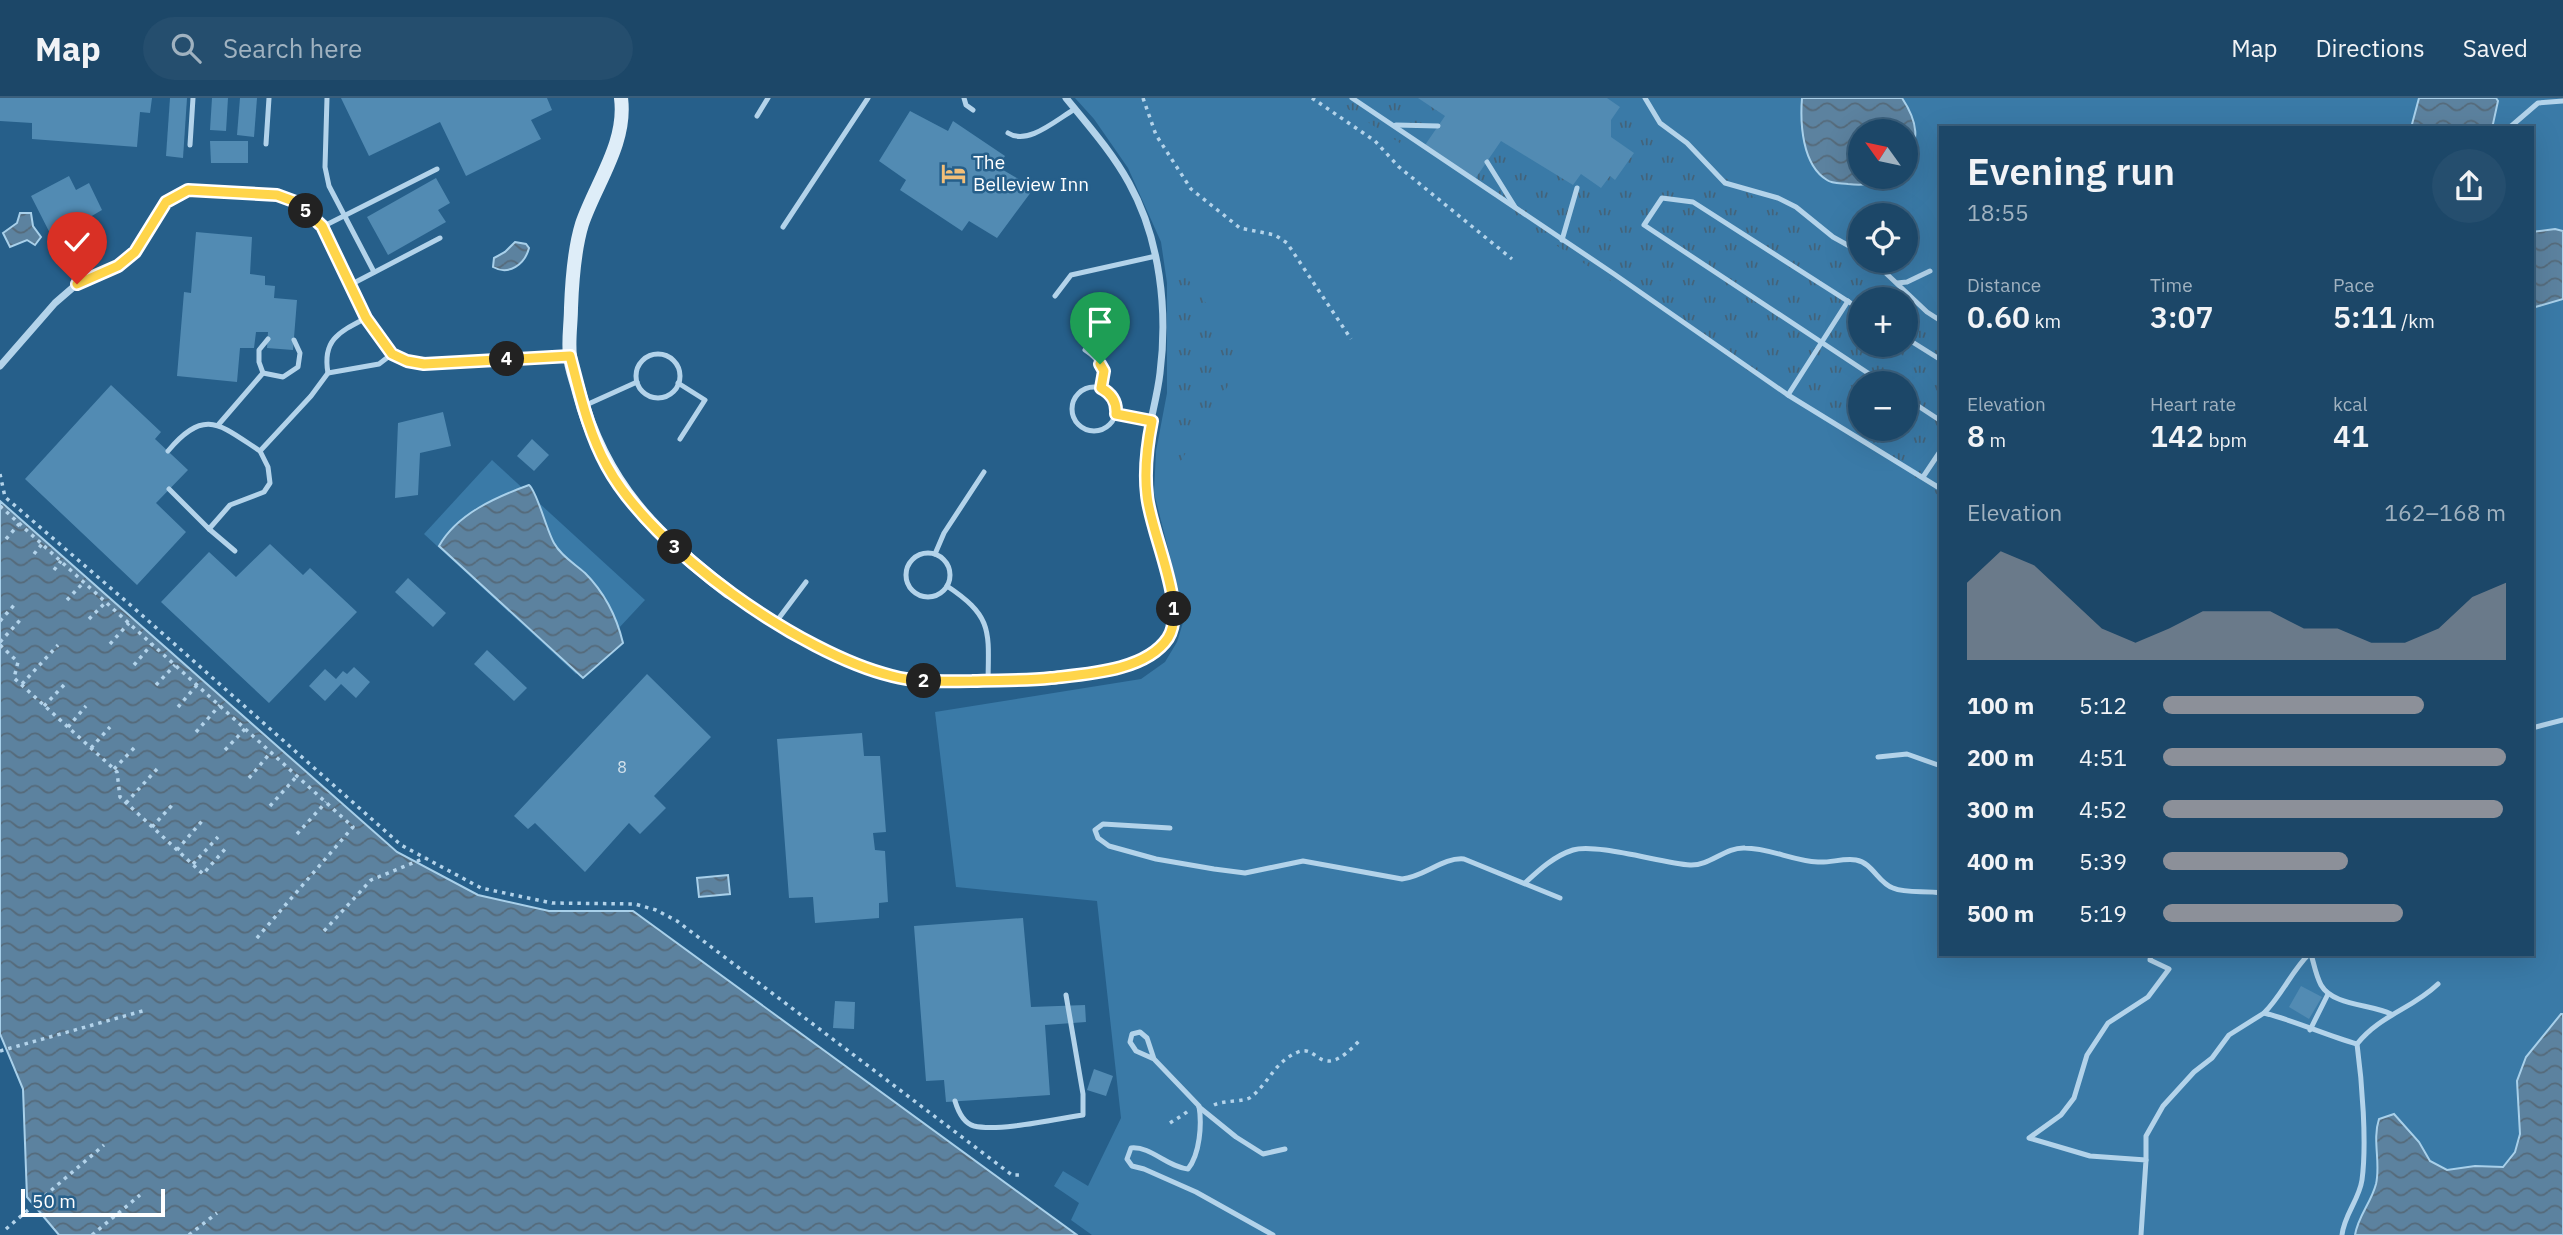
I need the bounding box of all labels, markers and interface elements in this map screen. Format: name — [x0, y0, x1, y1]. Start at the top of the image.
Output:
search box — [143, 17, 633, 80]
text: Map — [35, 27, 101, 70]
icon: search — [167, 29, 205, 67]
text: Search here — [223, 31, 362, 65]
text: Map — [2231, 32, 2277, 64]
text: Directions — [2315, 32, 2425, 64]
text: Saved — [2463, 32, 2528, 64]
north arrow — [1848, 119, 1918, 189]
map controls — [1848, 119, 1918, 441]
text: Evening run — [1967, 146, 2175, 195]
button: share — [2432, 149, 2506, 223]
place label: The Belleview Inn — [973, 150, 1089, 196]
hotel icon: The Belleview Inn — [939, 159, 967, 187]
pin: 5 — [288, 194, 324, 228]
text: 18:55 — [1967, 197, 2029, 227]
text: 5 — [300, 198, 311, 222]
button: locate — [1848, 203, 1918, 273]
pin — [47, 212, 107, 284]
icon: check — [58, 223, 96, 261]
text: Distance — [1967, 273, 2041, 297]
text: Time — [2150, 273, 2193, 297]
text: Pace — [2333, 273, 2374, 297]
button: + — [1848, 287, 1918, 357]
pin — [1070, 292, 1130, 364]
text: 0.60 — [1967, 297, 2030, 336]
text: 3:07 — [2150, 297, 2214, 336]
text: 5:11 — [2333, 297, 2397, 336]
icon: arrive — [1081, 303, 1119, 341]
text: km — [2030, 309, 2061, 333]
text: /km — [2397, 309, 2435, 333]
pin: 4 — [490, 342, 524, 376]
text: 4 — [501, 346, 512, 370]
button: − — [1848, 371, 1918, 441]
text: Elevation — [1967, 392, 2046, 416]
text: Heart rate — [2150, 392, 2236, 416]
text: kcal — [2333, 392, 2368, 416]
text: 8 — [1967, 416, 1985, 455]
text: 142 — [2150, 416, 2204, 455]
text: 41 — [2333, 416, 2369, 455]
text: m — [1985, 428, 2006, 452]
text: bpm — [2204, 428, 2247, 452]
text: Elevation — [1967, 497, 2062, 527]
text: 162–168 m — [2384, 497, 2506, 527]
pin: 3 — [658, 530, 692, 564]
text: 3 — [669, 534, 680, 558]
pin: 1 — [1156, 592, 1192, 626]
text: 1 — [1168, 596, 1179, 620]
pin: 2 — [906, 664, 942, 698]
text: 2 — [918, 668, 929, 692]
text: 100 m — [1967, 690, 2034, 720]
text: 5:12 — [2079, 690, 2127, 720]
text: 200 m — [1967, 742, 2034, 772]
text: 4:51 — [2079, 742, 2127, 772]
house number: 8 — [617, 757, 627, 777]
text: 300 m — [1967, 794, 2034, 824]
text: 4:52 — [2079, 794, 2127, 824]
text: 400 m — [1967, 846, 2034, 876]
text: 5:39 — [2079, 846, 2127, 876]
text: 500 m — [1967, 898, 2034, 928]
text: 5:19 — [2079, 898, 2127, 928]
scale bar — [21, 1186, 164, 1218]
text: 50 m — [32, 1189, 76, 1213]

